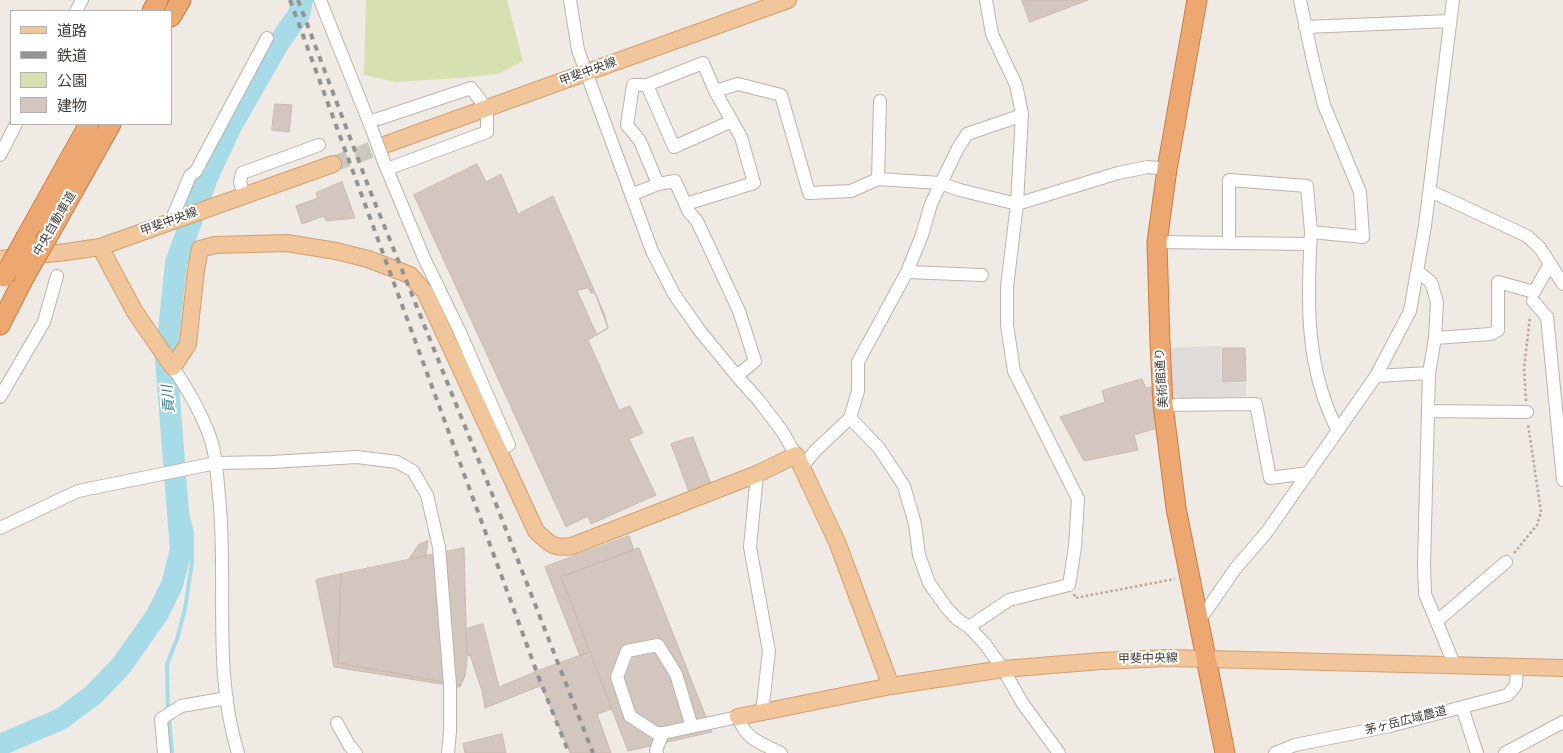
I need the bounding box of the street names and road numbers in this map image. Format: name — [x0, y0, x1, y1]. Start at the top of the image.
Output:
street label: 甲斐中央線 — [557, 55, 619, 89]
street label: 中央自動車道 — [31, 189, 79, 259]
street label: 甲斐中央線 — [138, 205, 200, 239]
street label: 美術館通り — [1153, 348, 1171, 408]
street label: 甲斐中央線 — [1118, 651, 1178, 667]
street label: 茅ヶ岳広域農道 — [1364, 704, 1448, 738]

